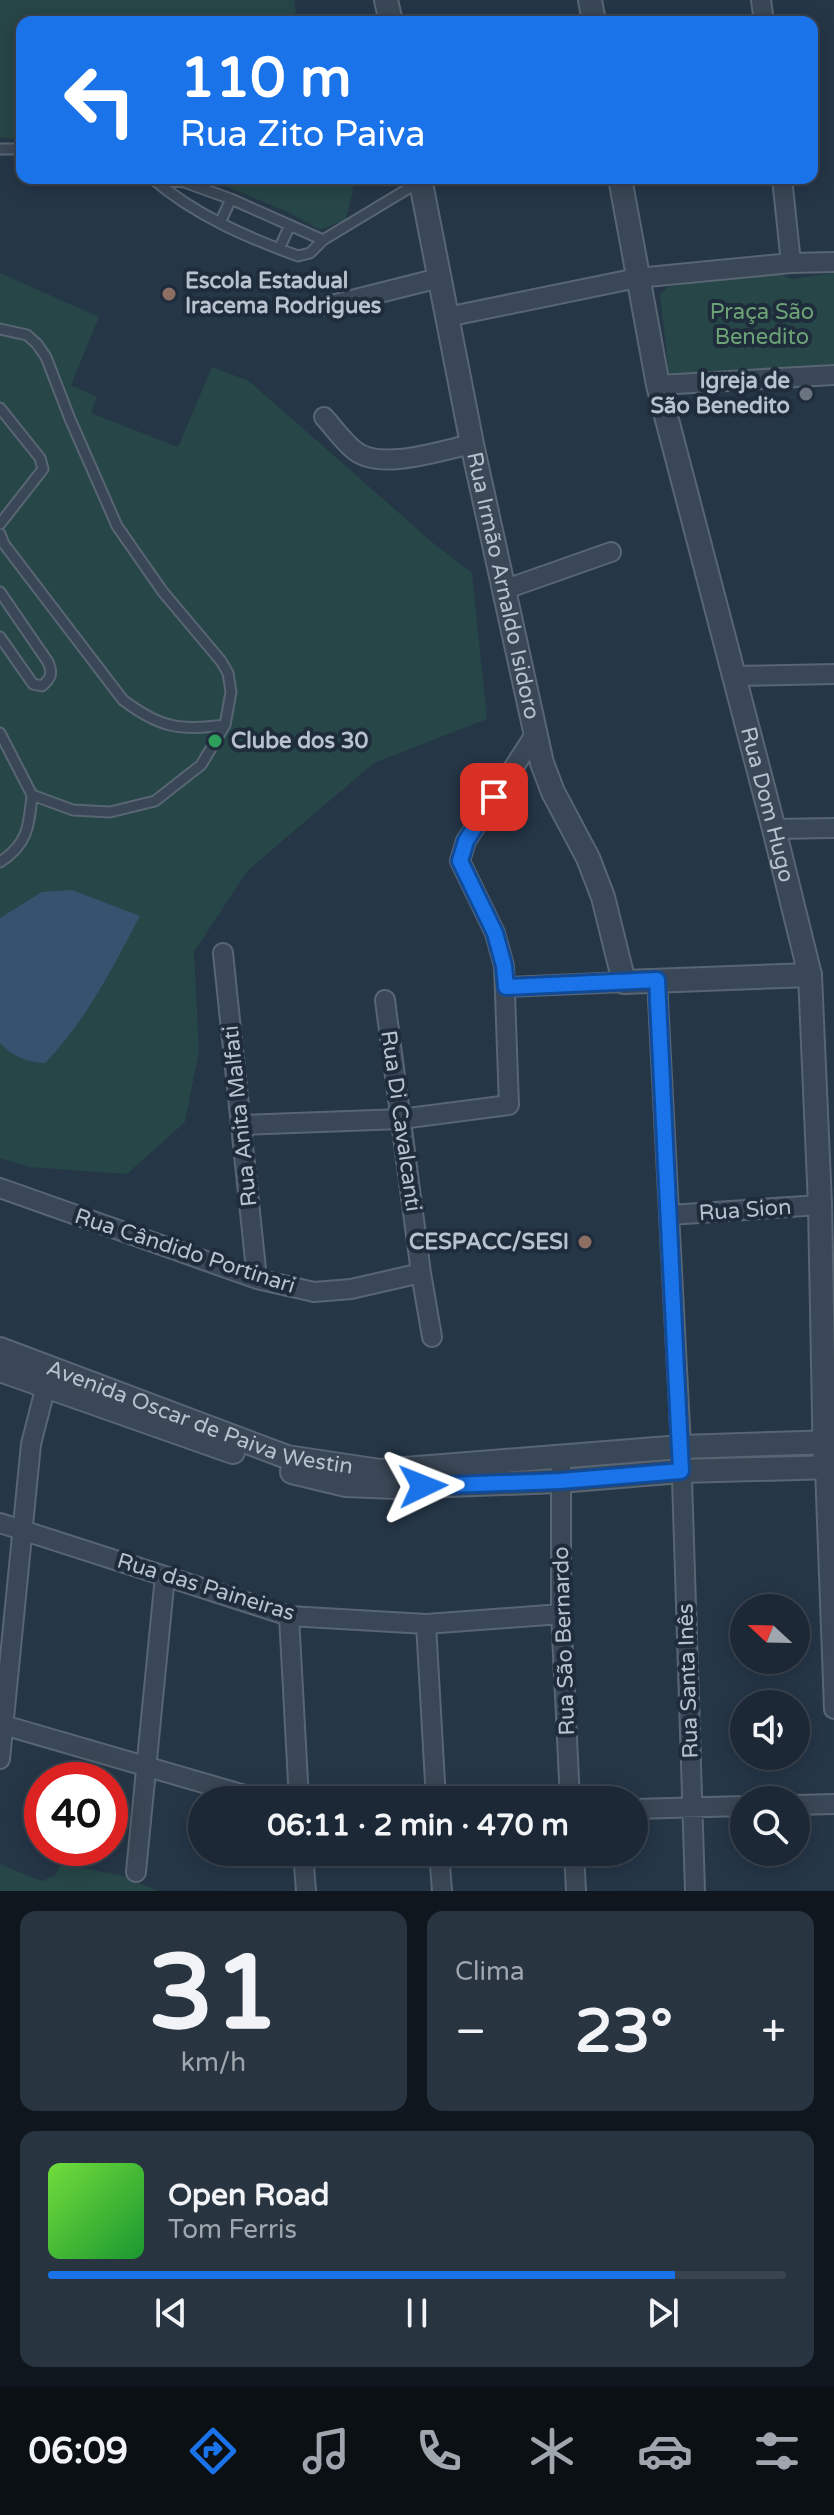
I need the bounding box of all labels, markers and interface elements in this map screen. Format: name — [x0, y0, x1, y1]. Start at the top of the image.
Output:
text: 110 m — [180, 45, 351, 112]
icon: left — [48, 48, 152, 152]
text: Rua Zito Paiva — [180, 113, 425, 156]
place label: Escola Estadual Iracema Rodrigues — [185, 268, 382, 319]
marker: Escola Estadual Iracema Rodrigues — [160, 285, 178, 303]
park label: Praça São Benedito — [710, 299, 814, 350]
place label: Igreja de São Benedito — [651, 368, 790, 419]
marker: Igreja de São Benedito — [797, 385, 815, 403]
street label: Rua Irmão Arnaldo Isidoro — [461, 449, 545, 722]
street label: Rua Dom Hugo — [735, 724, 800, 885]
place label: Clube dos 30 — [231, 728, 369, 754]
marker: Clube dos 30 — [206, 732, 224, 750]
pin — [460, 763, 528, 831]
icon: arrive — [472, 775, 516, 819]
street label: Rua Anita Malfati — [218, 1024, 262, 1208]
street label: Rua Di Cavalcanti — [375, 1029, 427, 1213]
street label: Rua Sion — [698, 1194, 792, 1226]
street label: Rua Cândido Portinari — [71, 1203, 299, 1299]
place label: CESPACC/SESI — [409, 1229, 569, 1255]
marker: CESPACC/SESI — [576, 1233, 594, 1251]
street label: Avenida Oscar de Paiva Westin — [43, 1355, 355, 1480]
position arrow — [381, 1444, 465, 1528]
street label: Rua São Bernardo — [548, 1546, 580, 1736]
street label: Rua das Paineiras — [114, 1548, 298, 1626]
north arrow — [730, 1594, 810, 1674]
map controls — [730, 1594, 810, 1866]
street label: Rua Santa Inês — [672, 1603, 704, 1759]
button: sound — [730, 1690, 810, 1770]
speed limit sign: 40 — [24, 1762, 128, 1866]
button: search — [730, 1786, 810, 1866]
text: 06:11 · 2 min · 470 m — [267, 1807, 569, 1844]
text: 31 — [148, 1932, 279, 2057]
text: Clima — [455, 1956, 525, 1987]
text: 23° — [575, 1996, 673, 2068]
text: − — [455, 2006, 486, 2059]
text: + — [761, 2006, 786, 2059]
text: km/h — [181, 2047, 246, 2078]
text: Open Road — [168, 2177, 329, 2214]
text: Tom Ferris — [168, 2214, 297, 2245]
icon: previous — [149, 2291, 193, 2335]
icon: pause — [395, 2291, 439, 2335]
icon: next — [641, 2291, 685, 2335]
icon: directions — [185, 2423, 241, 2479]
icon: music — [298, 2423, 354, 2479]
icon: phone — [411, 2423, 467, 2479]
icon: climate — [524, 2423, 580, 2479]
icon: car — [637, 2423, 693, 2479]
icon: filters — [749, 2423, 805, 2479]
text: 06:09 — [28, 2430, 128, 2473]

